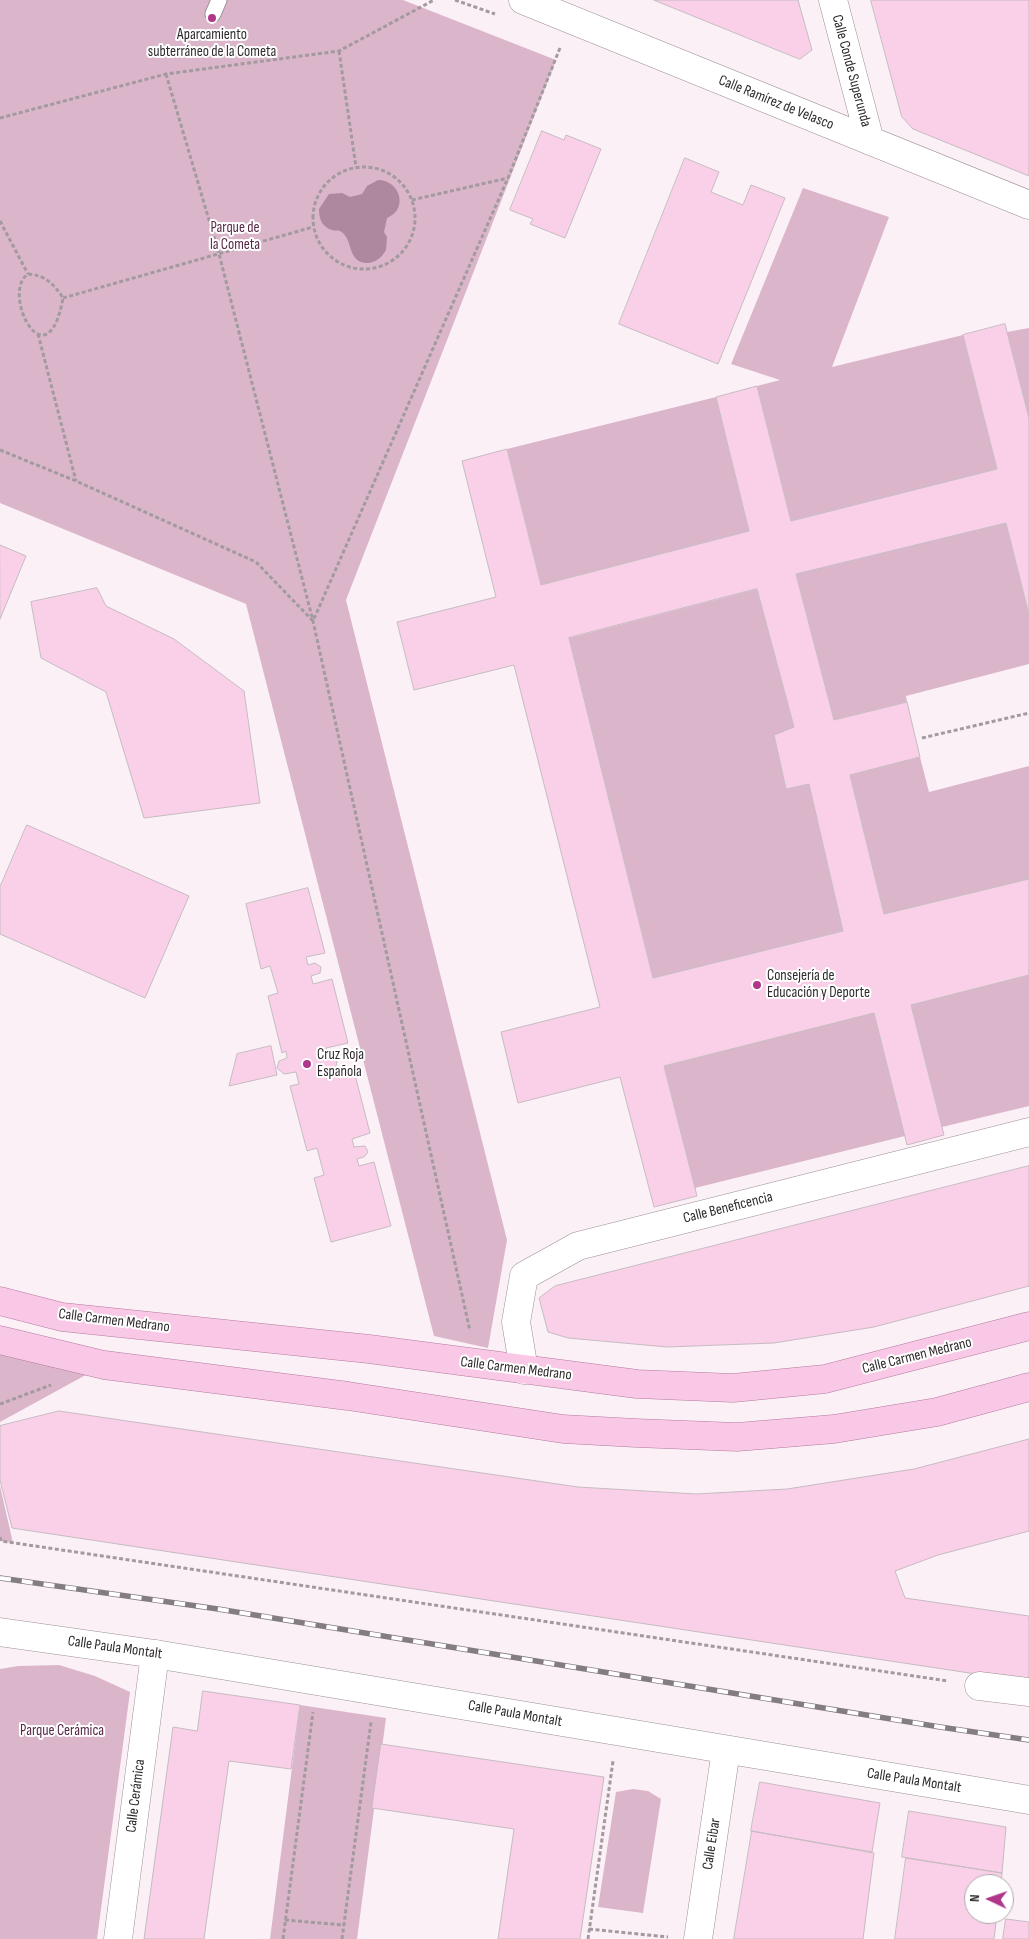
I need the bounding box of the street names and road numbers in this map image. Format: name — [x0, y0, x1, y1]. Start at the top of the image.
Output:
street label: Calle Conde Superunda — [827, 13, 875, 129]
street label: Calle Ramírez de Velasco — [716, 72, 836, 134]
street label: Calle Beneficencia — [681, 1188, 775, 1228]
street label: Calle Carmen Medrano — [57, 1305, 171, 1337]
street label: Calle Carmen Medrano — [860, 1334, 974, 1378]
street label: Calle Carmen Medrano — [459, 1353, 573, 1385]
street label: Calle Paula Montalt — [67, 1632, 163, 1664]
street label: Calle Paula Montalt — [467, 1697, 563, 1731]
street label: Calle Cerámica — [123, 1758, 149, 1834]
street label: Calle Paula Montalt — [866, 1765, 962, 1797]
street label: Calle Eibar — [699, 1817, 725, 1871]

